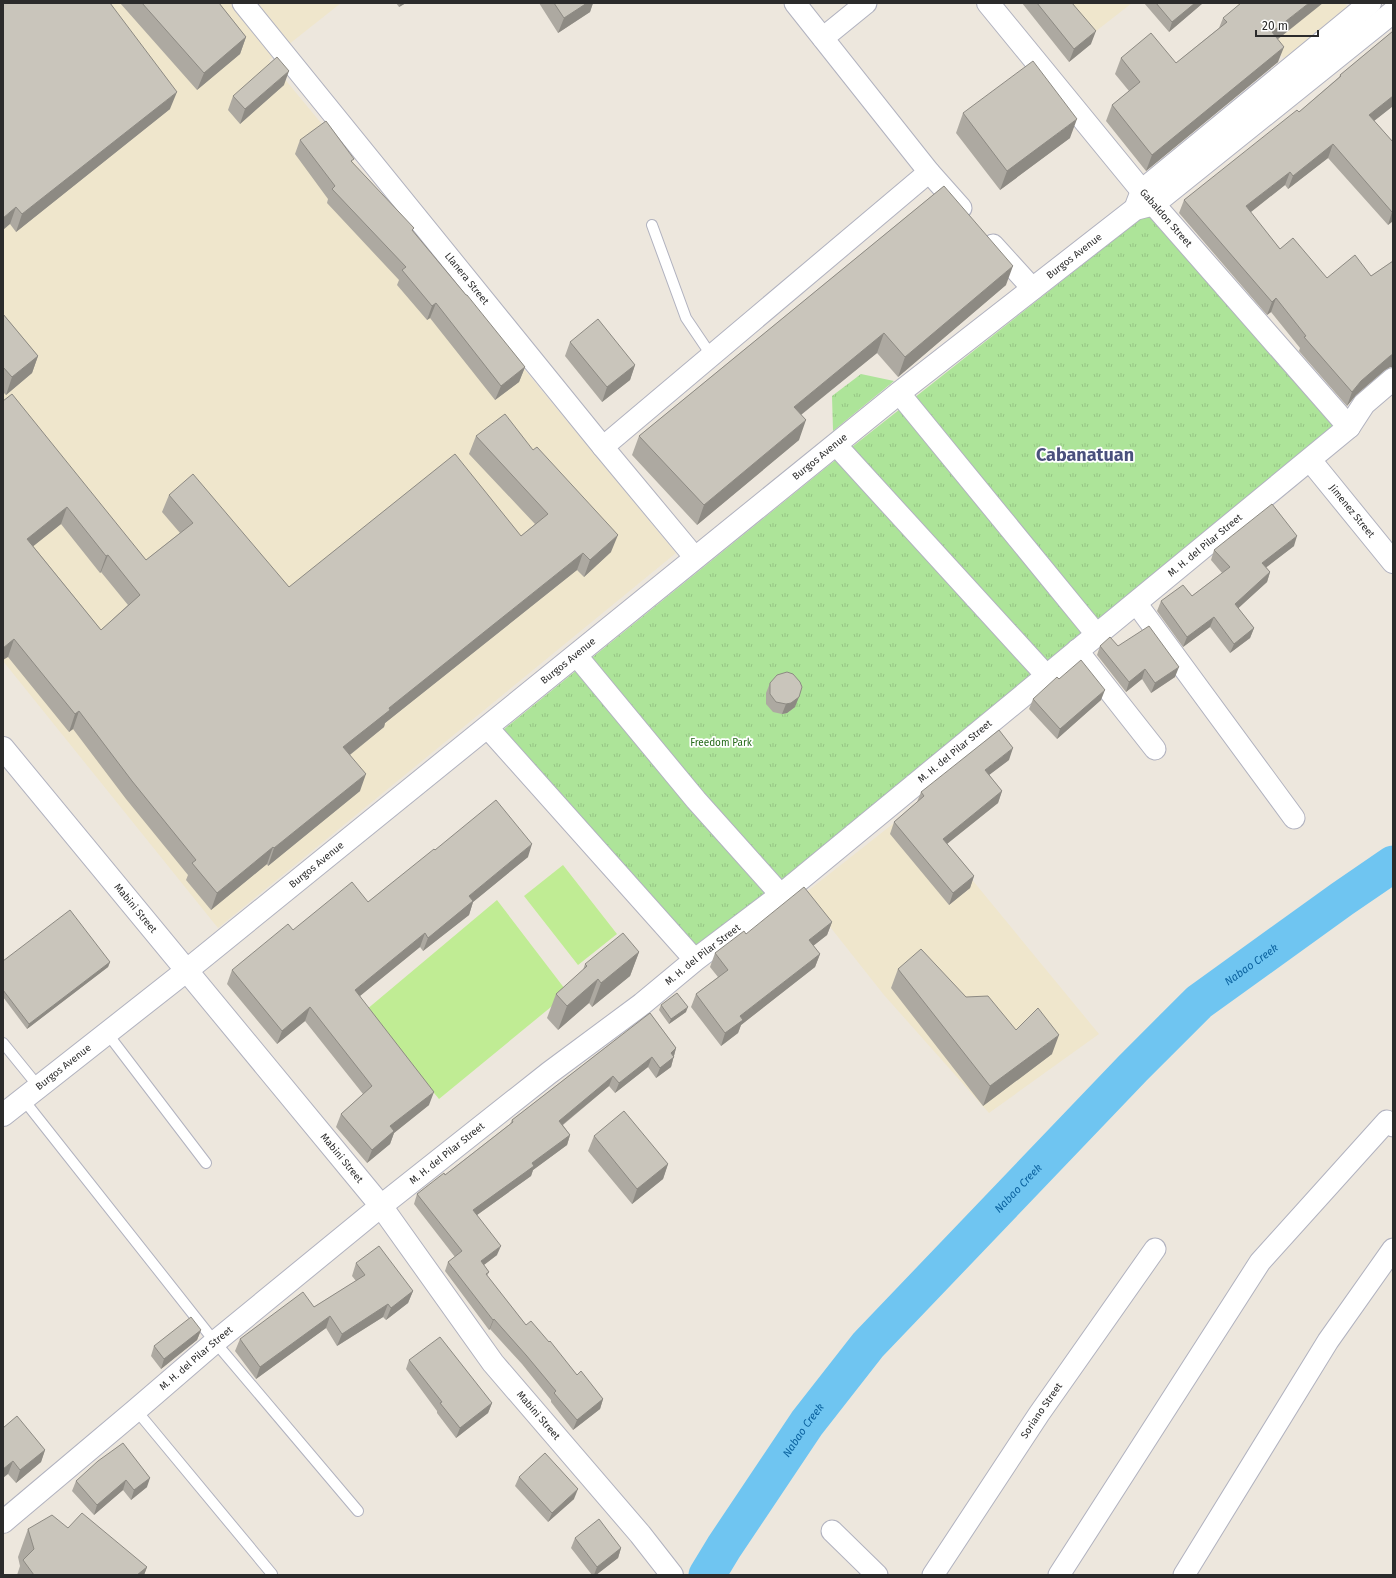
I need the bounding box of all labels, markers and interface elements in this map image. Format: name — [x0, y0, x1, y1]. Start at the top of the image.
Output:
scale bar — [1256, 12, 1318, 38]
text: 20 m — [1262, 19, 1288, 33]
street label: Gabaldon Street — [1137, 187, 1195, 250]
street label: Burgos Avenue — [1044, 231, 1104, 282]
street label: Llanera Street — [442, 250, 491, 307]
street label: Burgos Avenue — [790, 431, 850, 483]
district label: Cabanatuan — [1036, 444, 1134, 466]
street label: Jimenez Street — [1326, 482, 1377, 541]
street label: M. H. del Pilar Street — [1166, 511, 1245, 580]
street label: Burgos Avenue — [538, 635, 598, 687]
street label: M. H. del Pilar Street — [916, 717, 995, 786]
park label: Freedom Park — [690, 737, 753, 749]
street label: Burgos Avenue — [287, 839, 346, 891]
street label: Mabini Street — [112, 881, 160, 936]
street label: M. H. del Pilar Street — [663, 921, 743, 988]
water label: Nabao Creek — [1222, 941, 1280, 988]
street label: Burgos Avenue — [33, 1042, 94, 1093]
street label: M. H. del Pilar Street — [407, 1120, 487, 1187]
street label: Mabini Street — [318, 1131, 366, 1186]
water label: Nabao Creek — [992, 1161, 1044, 1215]
street label: M. H. del Pilar Street — [157, 1324, 235, 1393]
street label: Soriano Street — [1018, 1380, 1065, 1441]
street label: Mabini Street — [514, 1389, 563, 1443]
water label: Nabao Creek — [780, 1401, 827, 1459]

